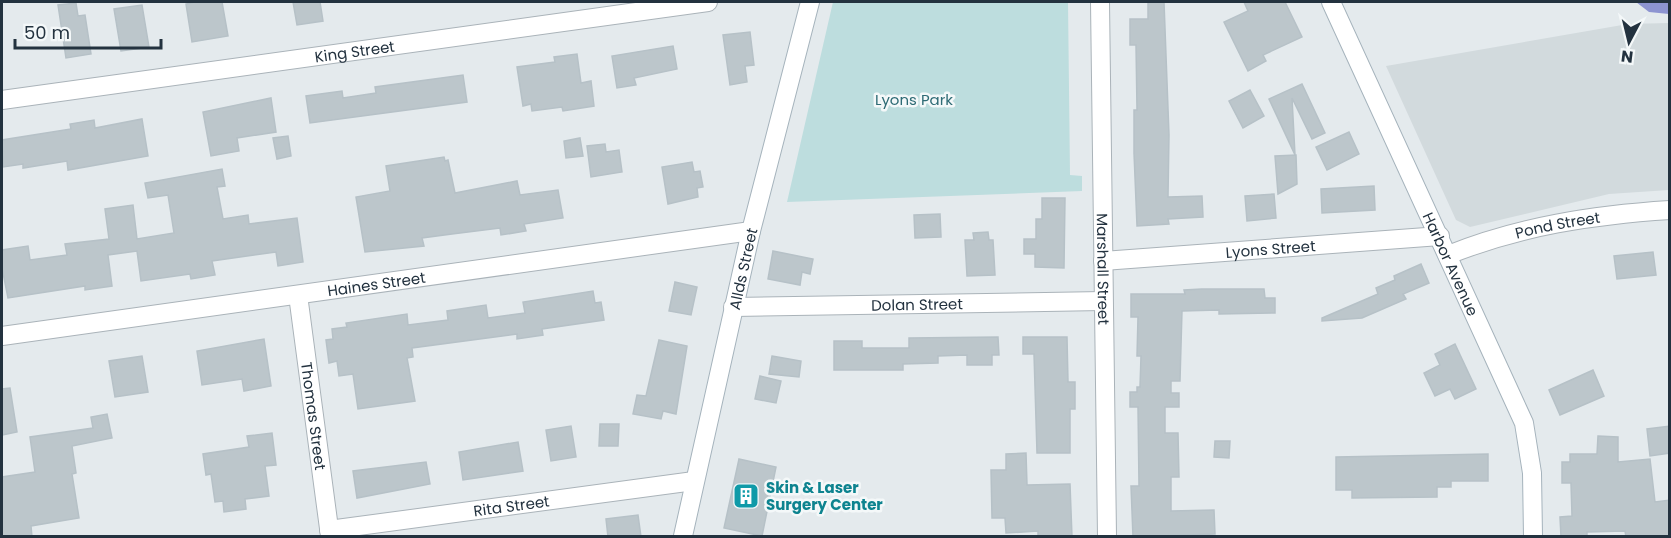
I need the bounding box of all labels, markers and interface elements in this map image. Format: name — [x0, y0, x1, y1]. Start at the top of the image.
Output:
scale bar — [15, 12, 160, 50]
north arrow — [1599, 12, 1659, 72]
text: 50 m — [24, 20, 70, 45]
street label: King Street — [313, 35, 396, 67]
text: N — [1620, 44, 1635, 69]
park label: Lyons Park — [875, 89, 953, 110]
street label: Pond Street — [1513, 206, 1601, 243]
street label: Harbor Avenue — [1418, 209, 1484, 319]
street label: Marshall Street — [1092, 213, 1115, 325]
street label: Allds Street — [723, 225, 762, 312]
street label: Lyons Street — [1225, 235, 1316, 262]
street label: Haines Street — [326, 266, 427, 301]
street label: Dolan Street — [871, 293, 963, 315]
street label: Thomas Street — [296, 361, 332, 471]
place label: Skin & Laser Surgery Center — [766, 477, 883, 515]
building icon: Skin & Laser Surgery Center — [731, 481, 761, 511]
street label: Rita Street — [472, 490, 551, 521]

